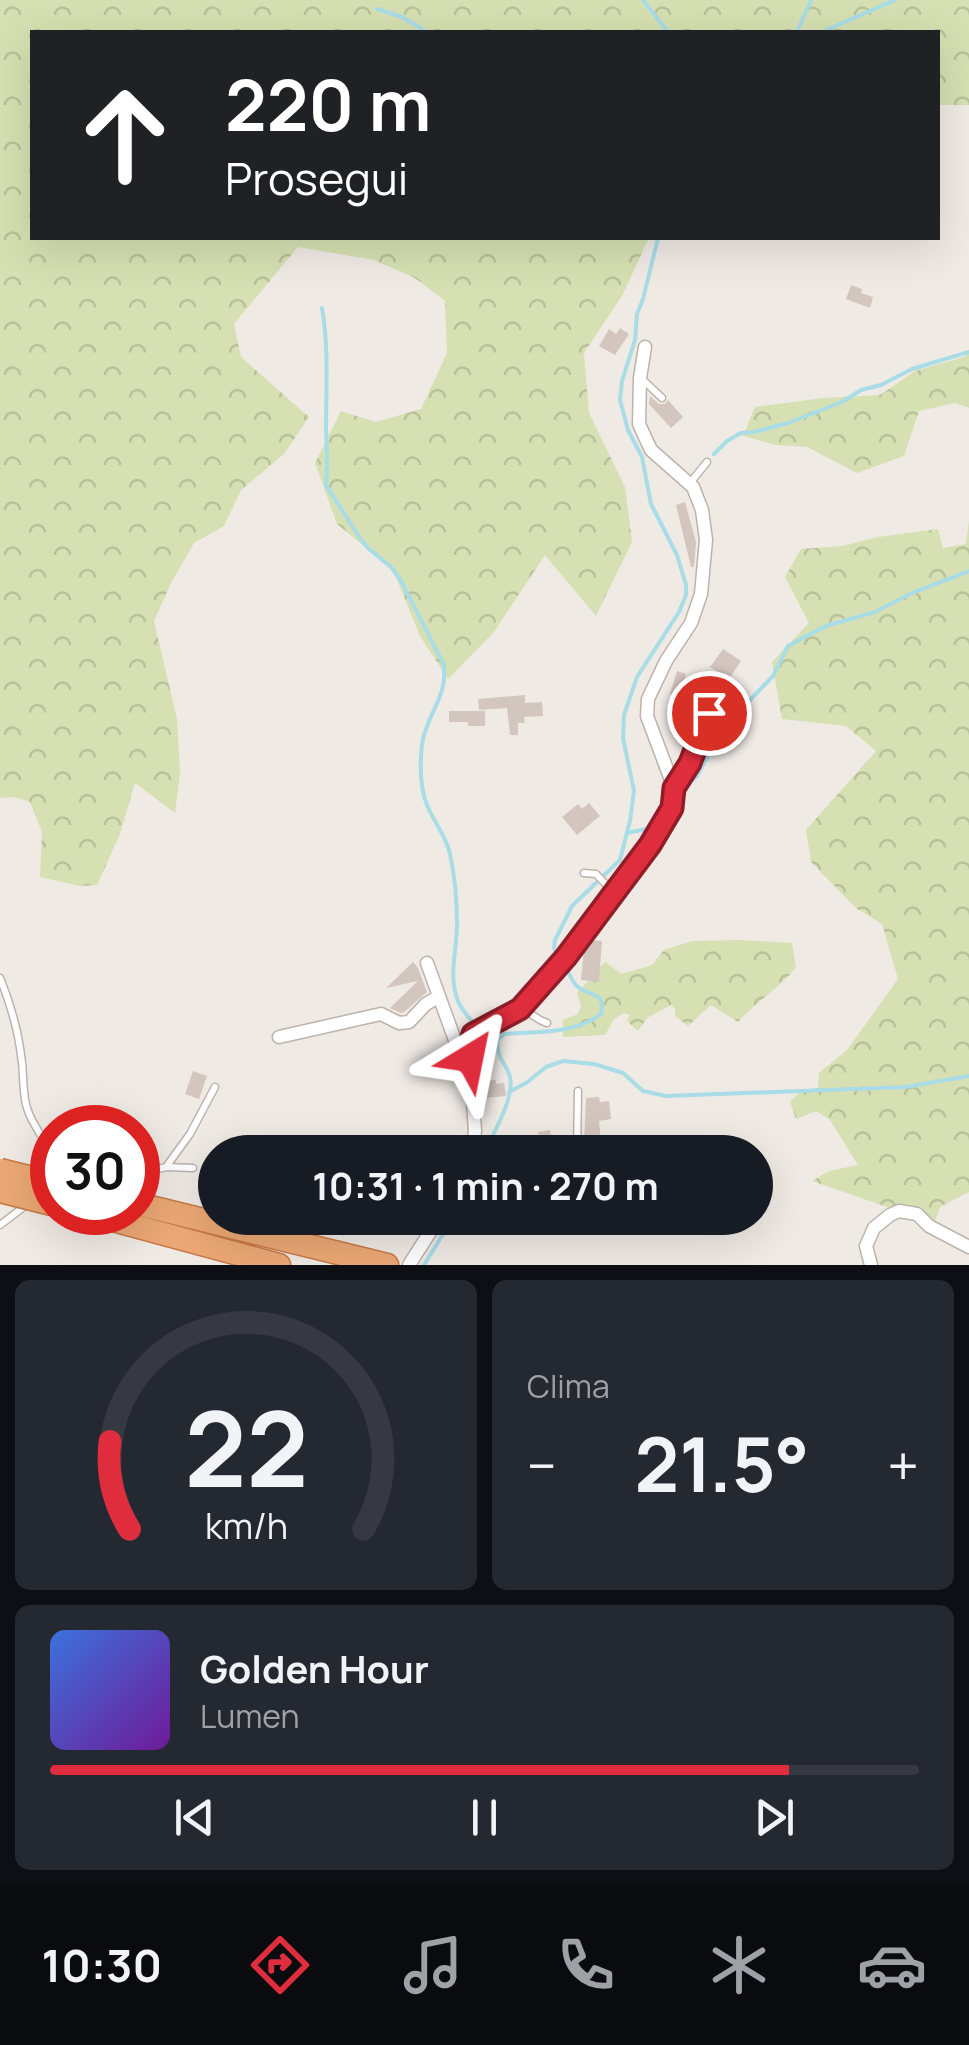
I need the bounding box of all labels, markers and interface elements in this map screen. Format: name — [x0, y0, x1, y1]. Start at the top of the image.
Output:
text: 220 m — [225, 56, 431, 152]
icon: ahead — [60, 70, 190, 200]
text: Prosegui — [225, 147, 408, 209]
pin — [667, 671, 752, 756]
icon: arrive — [682, 686, 737, 741]
position arrow — [418, 1006, 522, 1110]
speed limit sign: 30 — [30, 1105, 160, 1235]
text: 10:31 · 1 min · 270 m — [312, 1159, 659, 1211]
text: Clima — [527, 1364, 610, 1408]
text: 22 — [184, 1376, 308, 1518]
text: 21.5° — [635, 1412, 809, 1515]
text: − — [527, 1427, 557, 1503]
text: + — [887, 1427, 919, 1503]
text: km/h — [204, 1501, 288, 1550]
text: Golden Hour — [200, 1642, 429, 1694]
text: Lumen — [200, 1694, 300, 1738]
icon: previous — [167, 1790, 222, 1845]
icon: pause — [457, 1790, 512, 1845]
icon: next — [747, 1790, 802, 1845]
icon: directions — [245, 1930, 315, 2000]
icon: music — [398, 1930, 468, 2000]
icon: phone — [551, 1930, 621, 2000]
icon: climate — [704, 1930, 774, 2000]
icon: car — [857, 1930, 927, 2000]
text: 10:30 — [42, 1934, 162, 1996]

